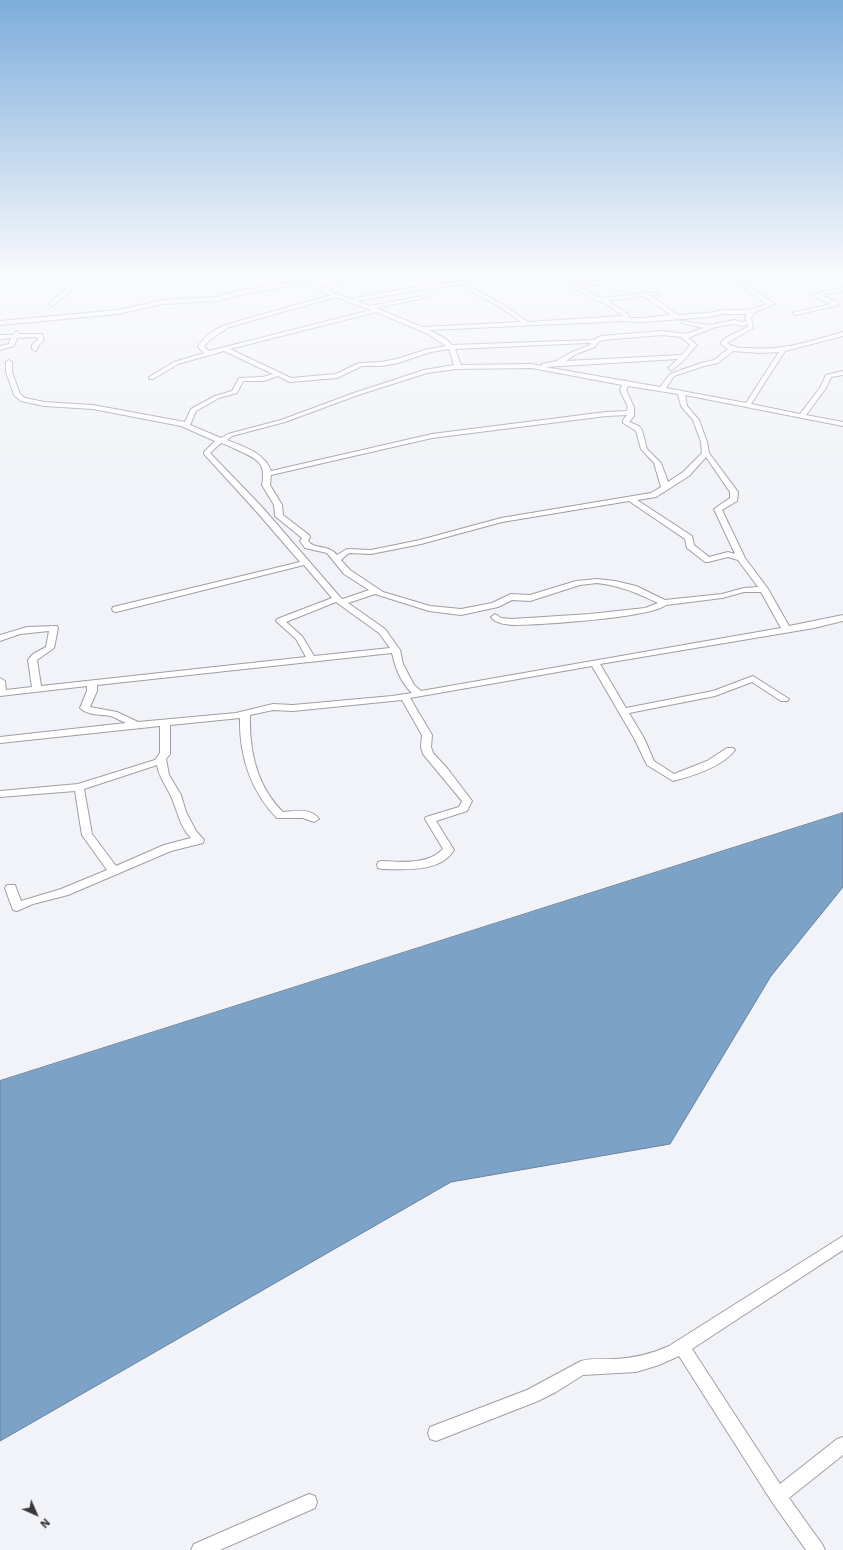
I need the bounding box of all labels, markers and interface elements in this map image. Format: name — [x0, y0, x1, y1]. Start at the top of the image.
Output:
north arrow — [16, 1494, 56, 1534]
text: N — [37, 1515, 52, 1530]

